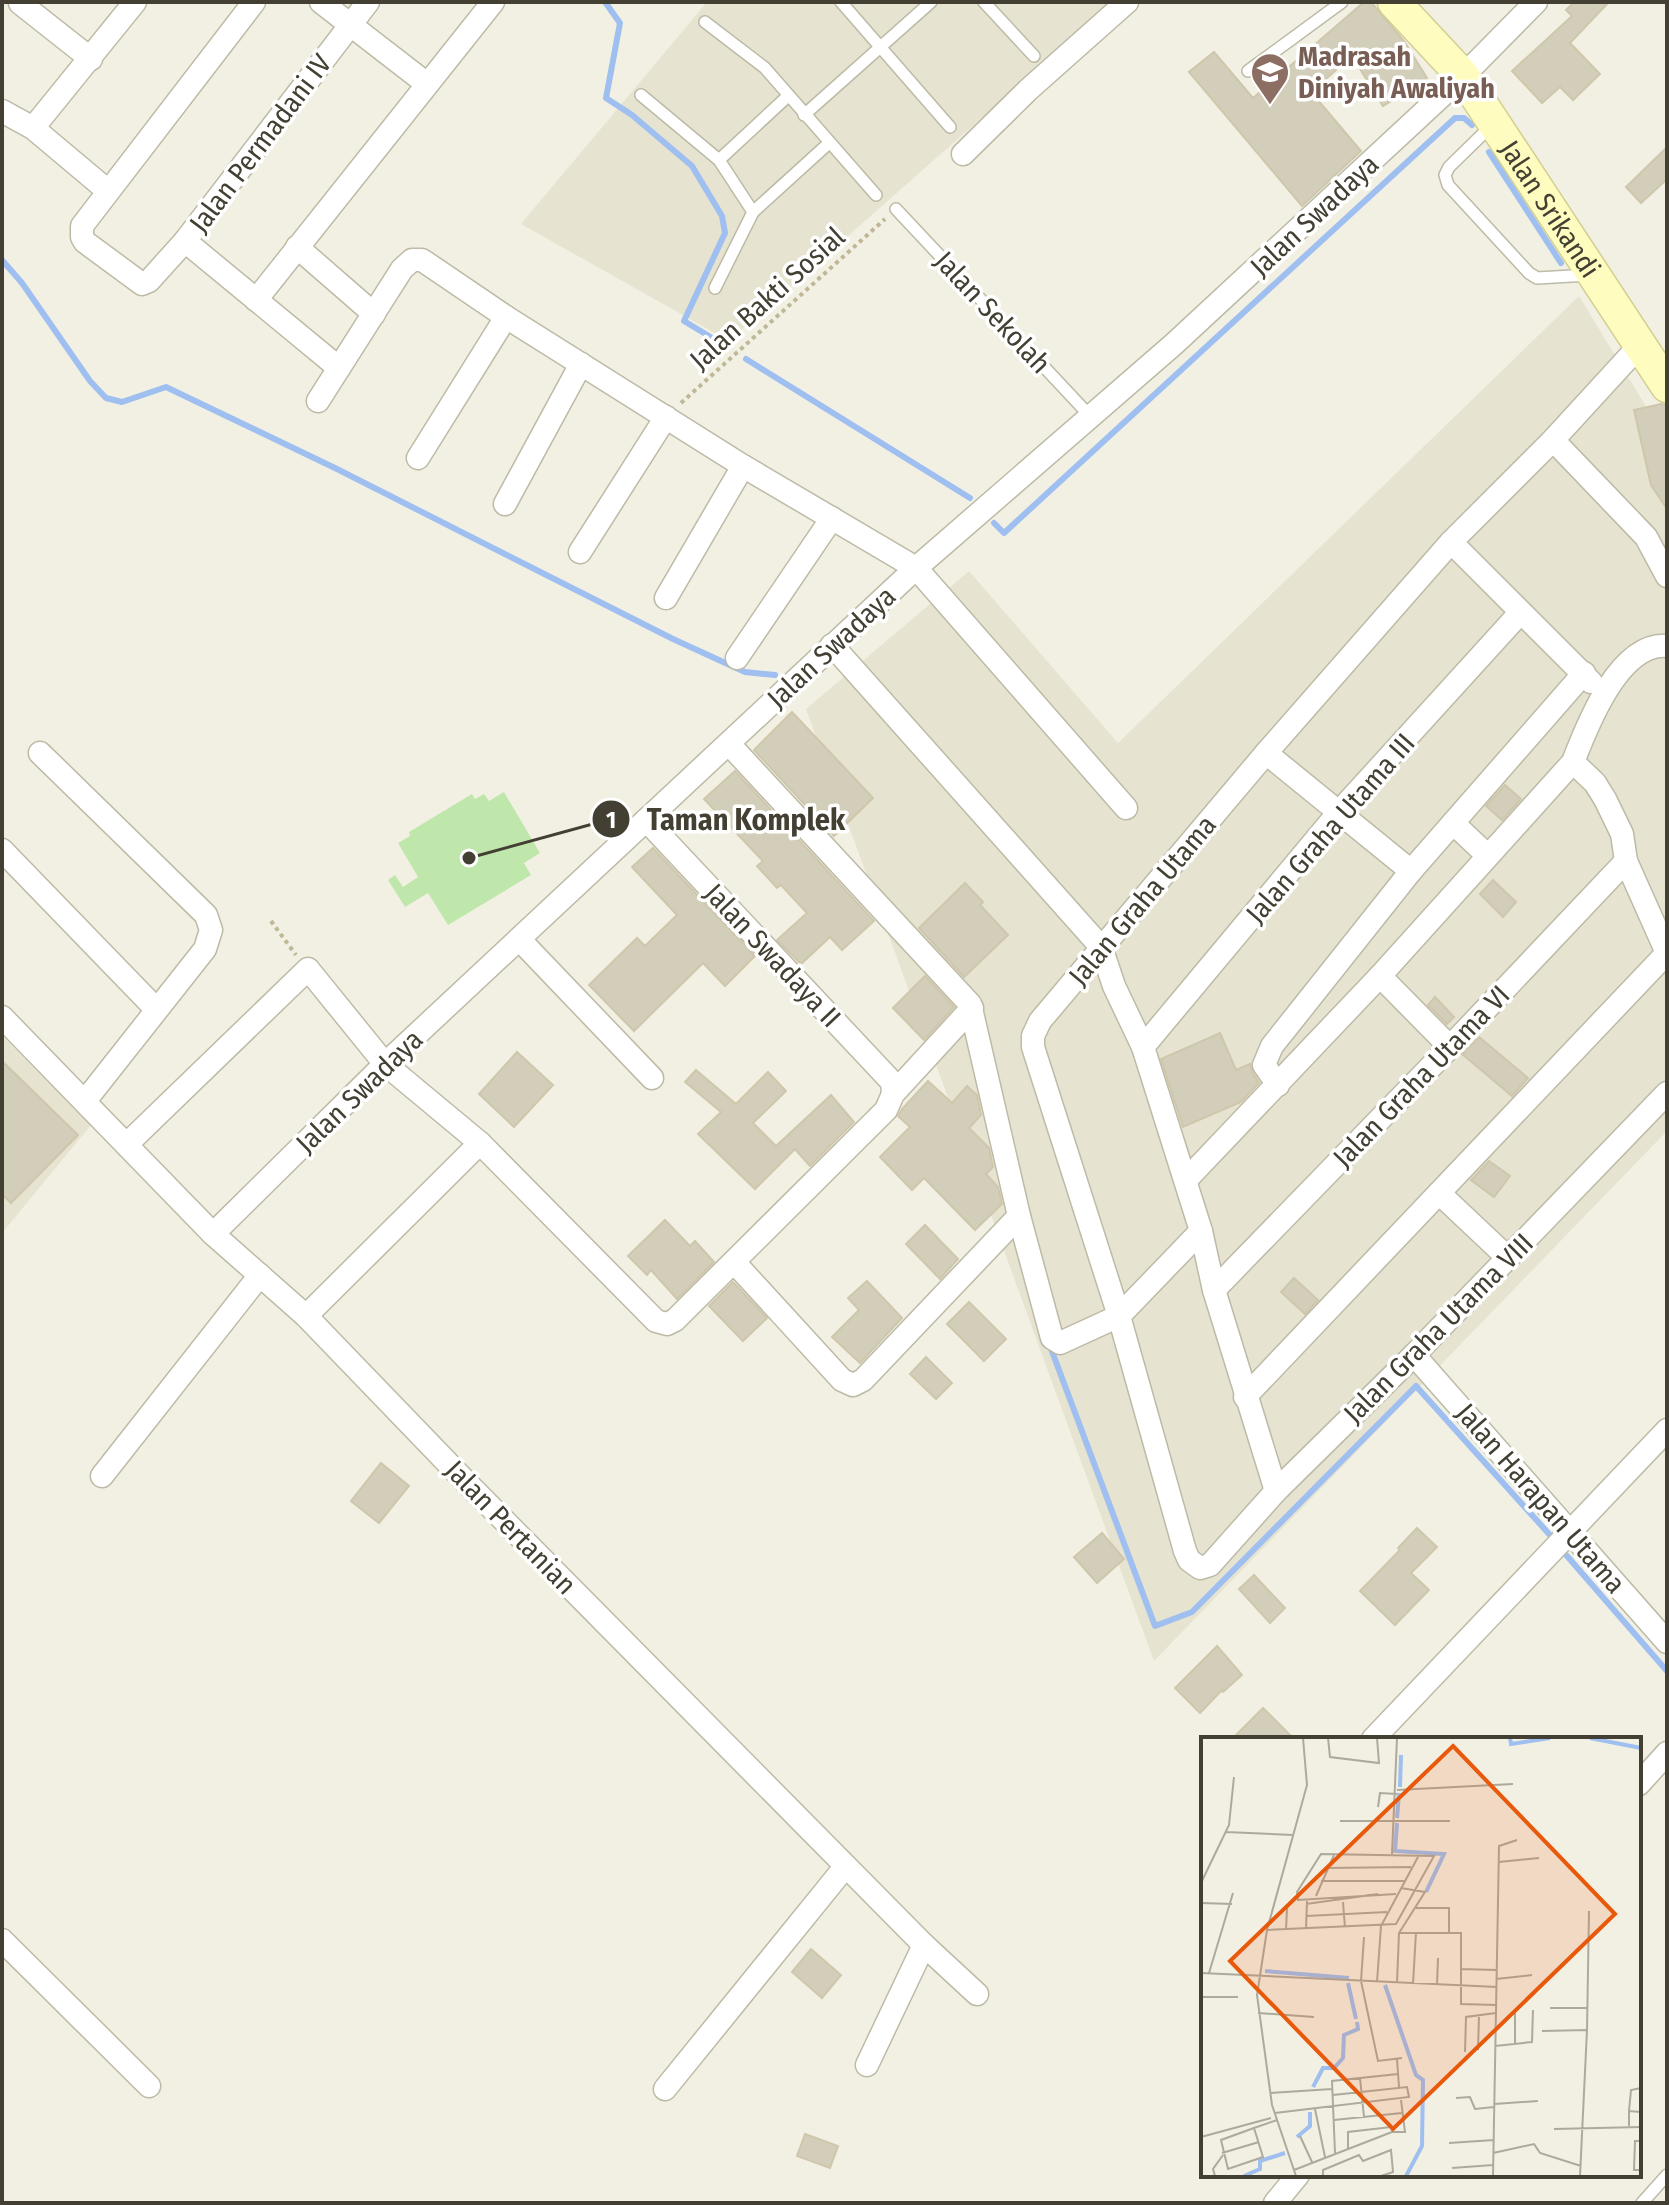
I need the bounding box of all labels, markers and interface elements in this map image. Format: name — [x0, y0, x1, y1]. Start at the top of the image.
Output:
place label: Madrasah Diniyah Awaliyah — [1298, 40, 1495, 105]
street label: Jalan Permadani IV — [183, 47, 339, 239]
school or university icon: Madrasah Diniyah Awaliyah — [1249, 51, 1291, 106]
street label: Jalan Srikandi — [1493, 134, 1607, 284]
street label: Jalan Swadaya — [1243, 148, 1385, 283]
street label: Jalan Bakti Sosial — [683, 220, 851, 376]
street label: Jalan Sekolah — [928, 245, 1057, 380]
street label: Jalan Swadaya — [760, 580, 902, 715]
street label: Jalan Graha Utama III — [1239, 727, 1422, 930]
callout: Taman Komplek — [591, 792, 861, 846]
text: Taman Komplek — [647, 802, 846, 838]
text: 1 — [606, 806, 616, 834]
street label: Jalan Graha Utama — [1062, 809, 1223, 992]
street label: Jalan Swadaya II — [698, 877, 848, 1034]
street label: Jalan Graha Utama VI — [1326, 979, 1516, 1174]
street label: Jalan Swadaya — [289, 1023, 429, 1160]
street label: Jalan Graha Utama VIII — [1337, 1227, 1540, 1430]
street label: Jalan Harapan Utama — [1449, 1397, 1632, 1600]
street label: Jalan Pertanian — [438, 1453, 583, 1601]
inset map — [1201, 1737, 1641, 2177]

